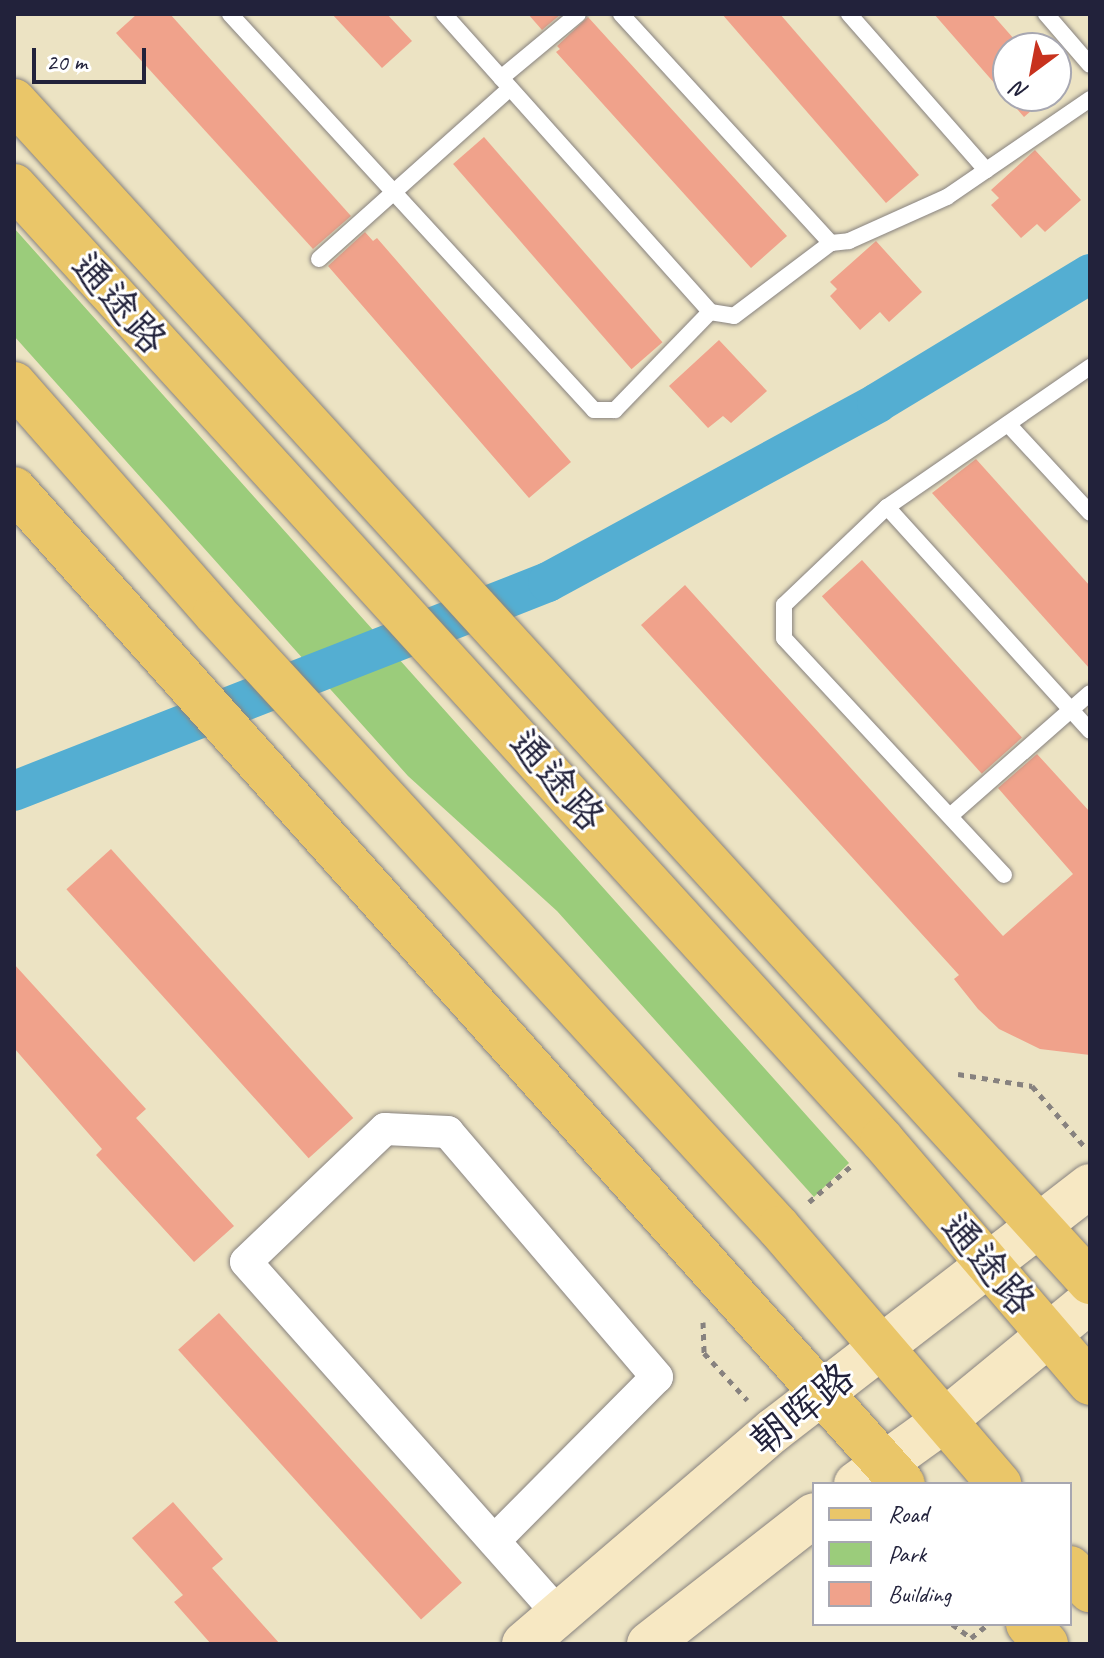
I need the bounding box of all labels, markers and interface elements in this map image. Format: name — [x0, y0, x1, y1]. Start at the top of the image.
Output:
scale bar — [36, 32, 150, 82]
north arrow — [992, 32, 1072, 112]
text: 20 m — [46, 47, 87, 77]
text: N — [1007, 75, 1034, 106]
street label: 通途路 — [61, 242, 177, 364]
street label: 通途路 — [499, 719, 615, 841]
street label: 通途路 — [931, 1203, 1045, 1325]
street label: 朝晖路 — [740, 1353, 864, 1465]
legend — [812, 1482, 1072, 1626]
text: Road — [888, 1499, 928, 1529]
text: Park — [888, 1539, 926, 1569]
text: Building — [888, 1579, 951, 1609]

